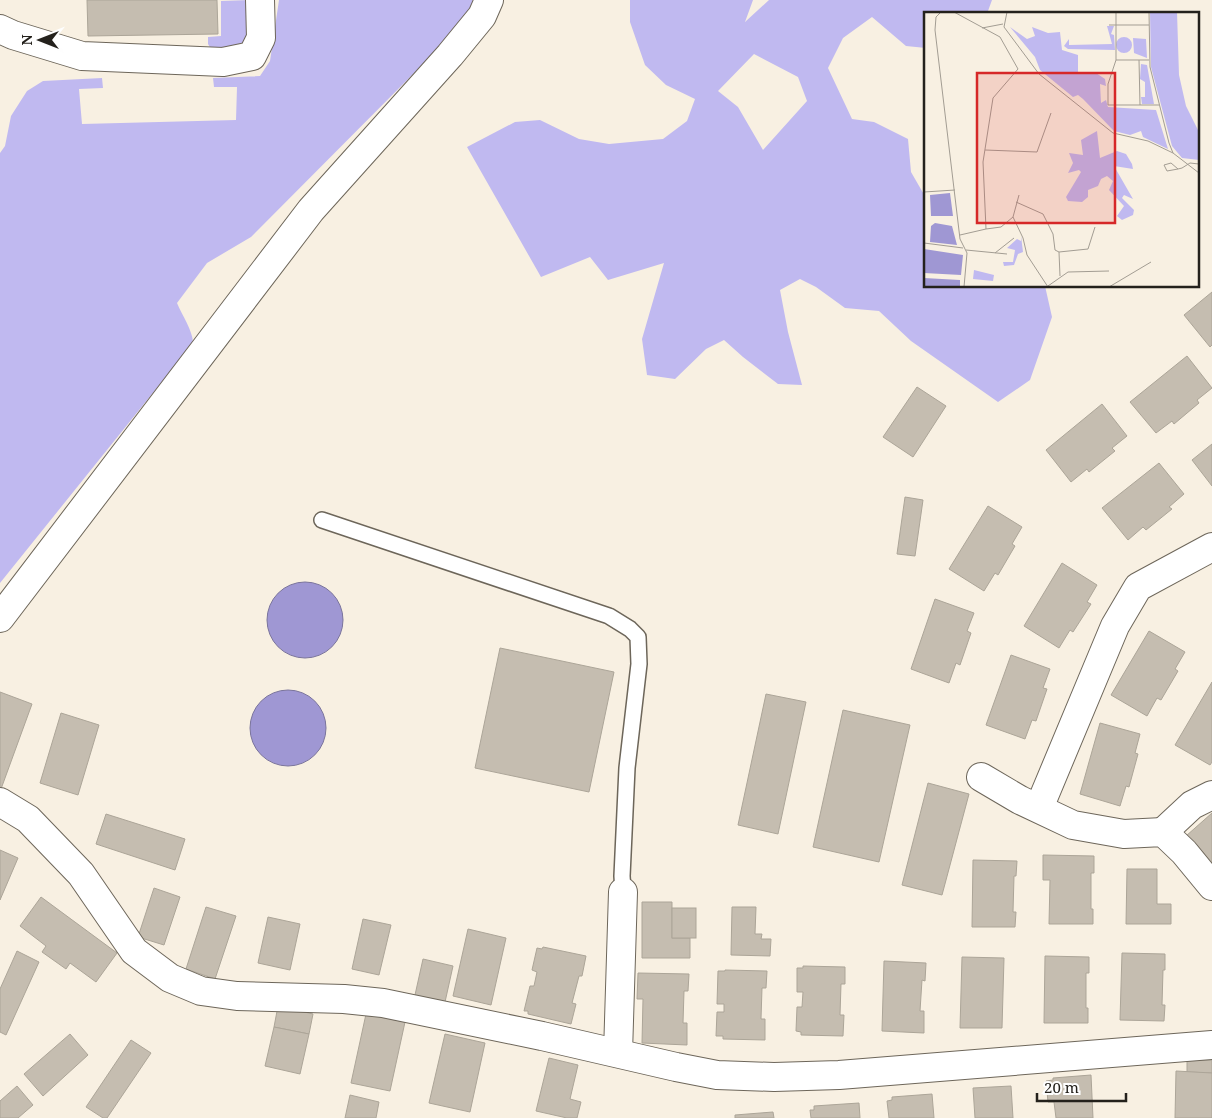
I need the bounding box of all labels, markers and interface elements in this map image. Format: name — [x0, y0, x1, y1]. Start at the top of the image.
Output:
inset map — [924, 12, 1200, 288]
north arrow — [15, 15, 65, 65]
text: N — [17, 34, 36, 46]
scale bar — [1037, 1070, 1126, 1102]
text: 20 m — [1044, 1077, 1079, 1097]

